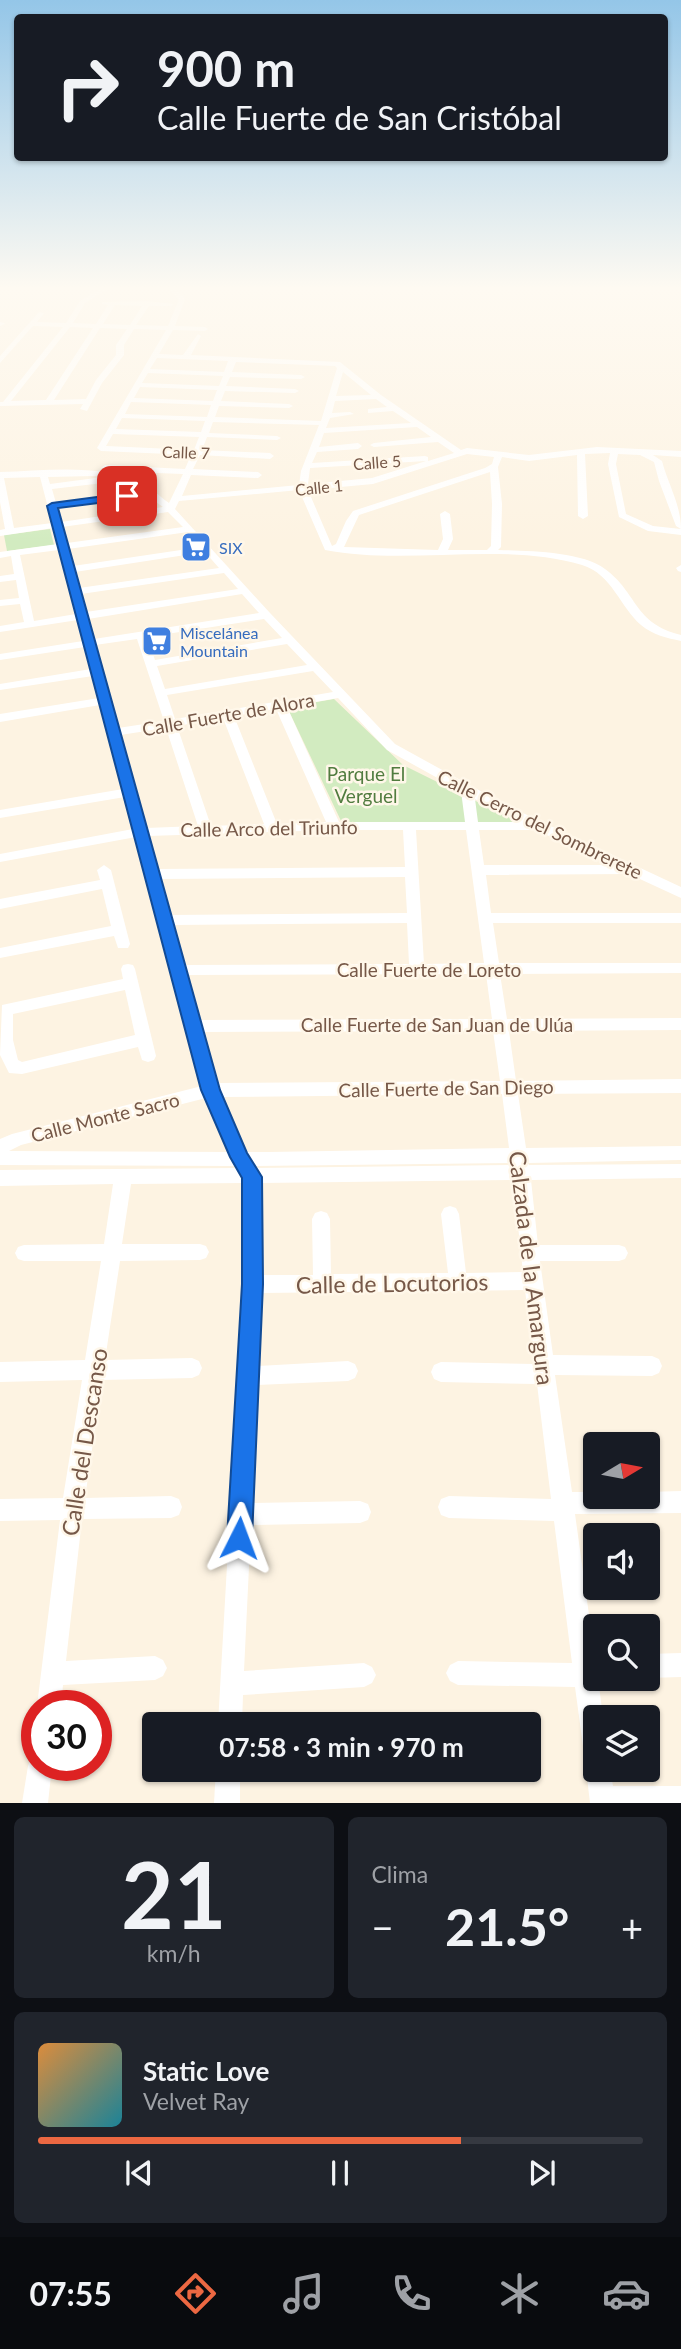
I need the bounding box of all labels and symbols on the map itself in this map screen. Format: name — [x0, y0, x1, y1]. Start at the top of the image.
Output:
street label: Calle 7 — [162, 442, 210, 462]
street label: Calle 5 — [352, 451, 402, 473]
pin — [97, 466, 157, 526]
street label: Calle 1 — [294, 475, 344, 499]
supermarket icon: SIX — [179, 530, 213, 564]
place label: SIX — [219, 538, 243, 557]
place label: Miscelánea Mountain — [180, 623, 259, 660]
supermarket icon: Miscelánea Mountain — [140, 624, 174, 658]
street label: Calle Fuerte de Alora — [140, 688, 316, 740]
park label: Parque El Verguel — [327, 762, 405, 807]
street label: Calle Cerro del Sombrerete — [434, 764, 646, 884]
street label: Calle Arco del Triunfo — [180, 815, 358, 841]
street label: Calle Fuerte de Loreto — [337, 958, 521, 981]
street label: Calle Fuerte de San Juan de Ulúa — [301, 1013, 573, 1036]
street label: Calle Fuerte de San Diego — [338, 1075, 554, 1101]
street label: Calle Monte Sacro — [28, 1087, 182, 1147]
street label: Calzada de la Amargura — [504, 1149, 560, 1387]
street label: Calle de Locutorios — [296, 1267, 489, 1299]
street label: Calle del Descanso — [55, 1346, 113, 1538]
north arrow — [583, 1432, 660, 1508]
position arrow — [202, 1501, 276, 1575]
speed limit sign: 30 — [21, 1690, 112, 1781]

